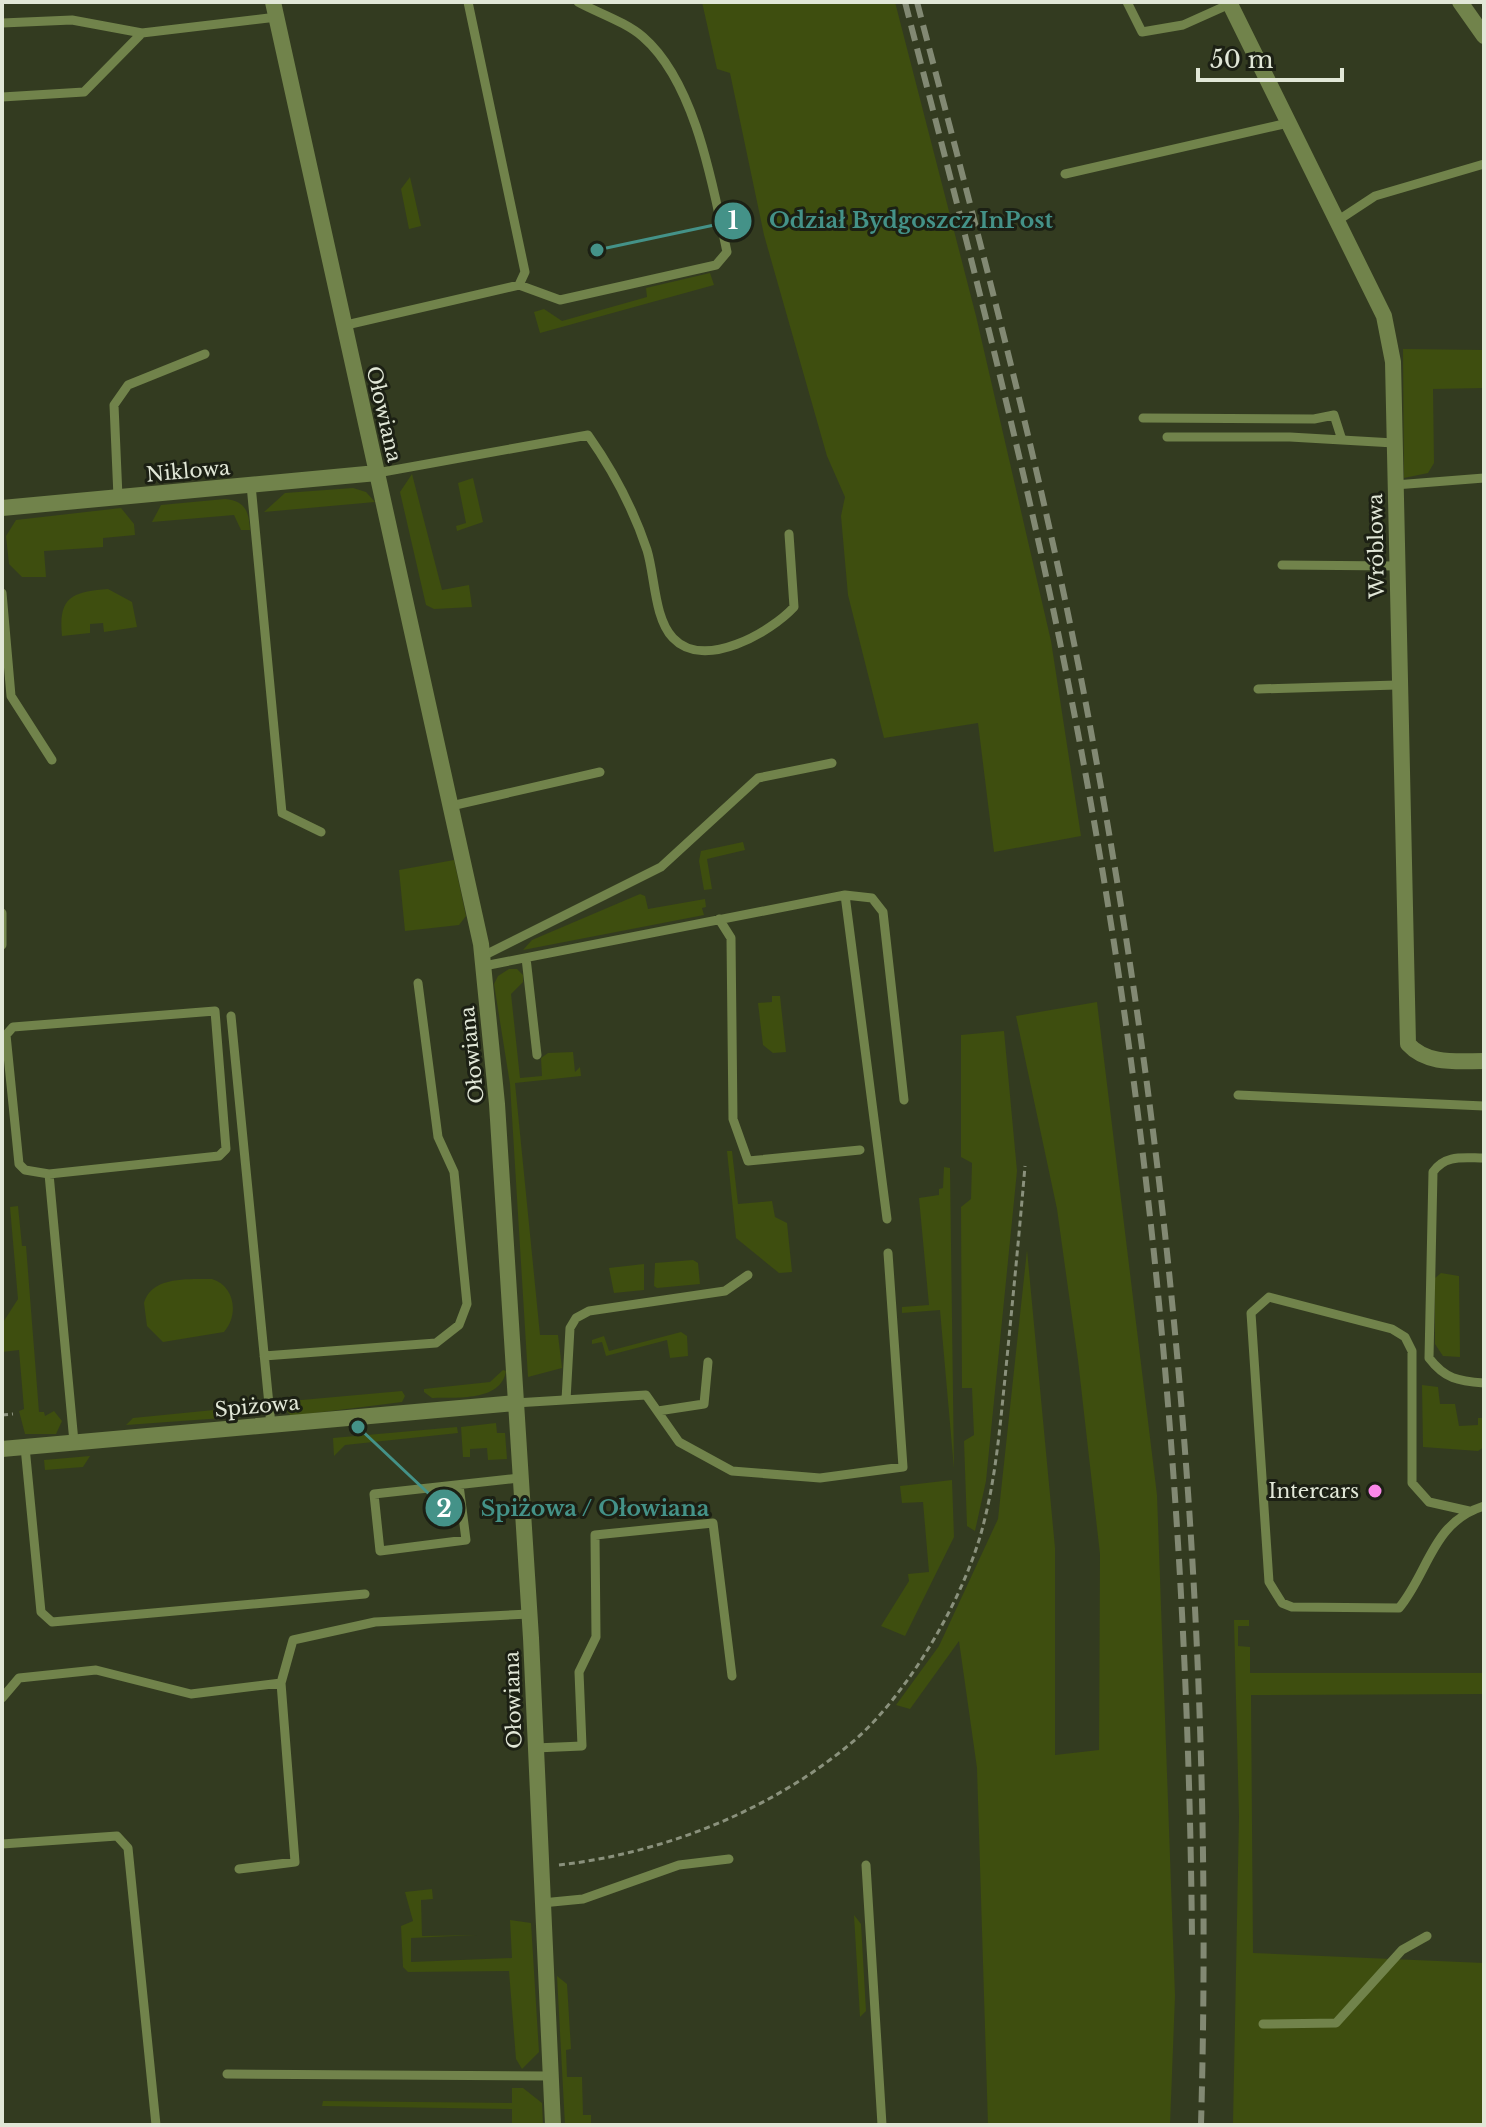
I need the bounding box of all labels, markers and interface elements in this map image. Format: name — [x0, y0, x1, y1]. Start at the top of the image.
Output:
scale bar — [1198, 32, 1342, 82]
text: 50 m — [1210, 45, 1274, 74]
callout: Odział Bydgoszcz InPost — [713, 198, 1069, 244]
text: 1 — [728, 206, 738, 235]
text: Odział Bydgoszcz InPost — [769, 207, 1054, 234]
street label: Ołowiana — [361, 364, 407, 465]
street label: Niklowa — [145, 455, 232, 487]
street label: Wróblowa — [1363, 492, 1389, 600]
street label: Ołowiana — [455, 1004, 489, 1105]
street label: Spiżowa — [214, 1390, 301, 1422]
place label: Intercars — [1268, 1479, 1359, 1503]
marker: Intercars — [1366, 1482, 1384, 1500]
callout: Spiżowa / Ołowiana — [424, 1485, 726, 1531]
text: 2 — [436, 1494, 452, 1523]
text: Spiżowa / Ołowiana — [481, 1495, 710, 1522]
street label: Ołowiana — [499, 1650, 527, 1749]

